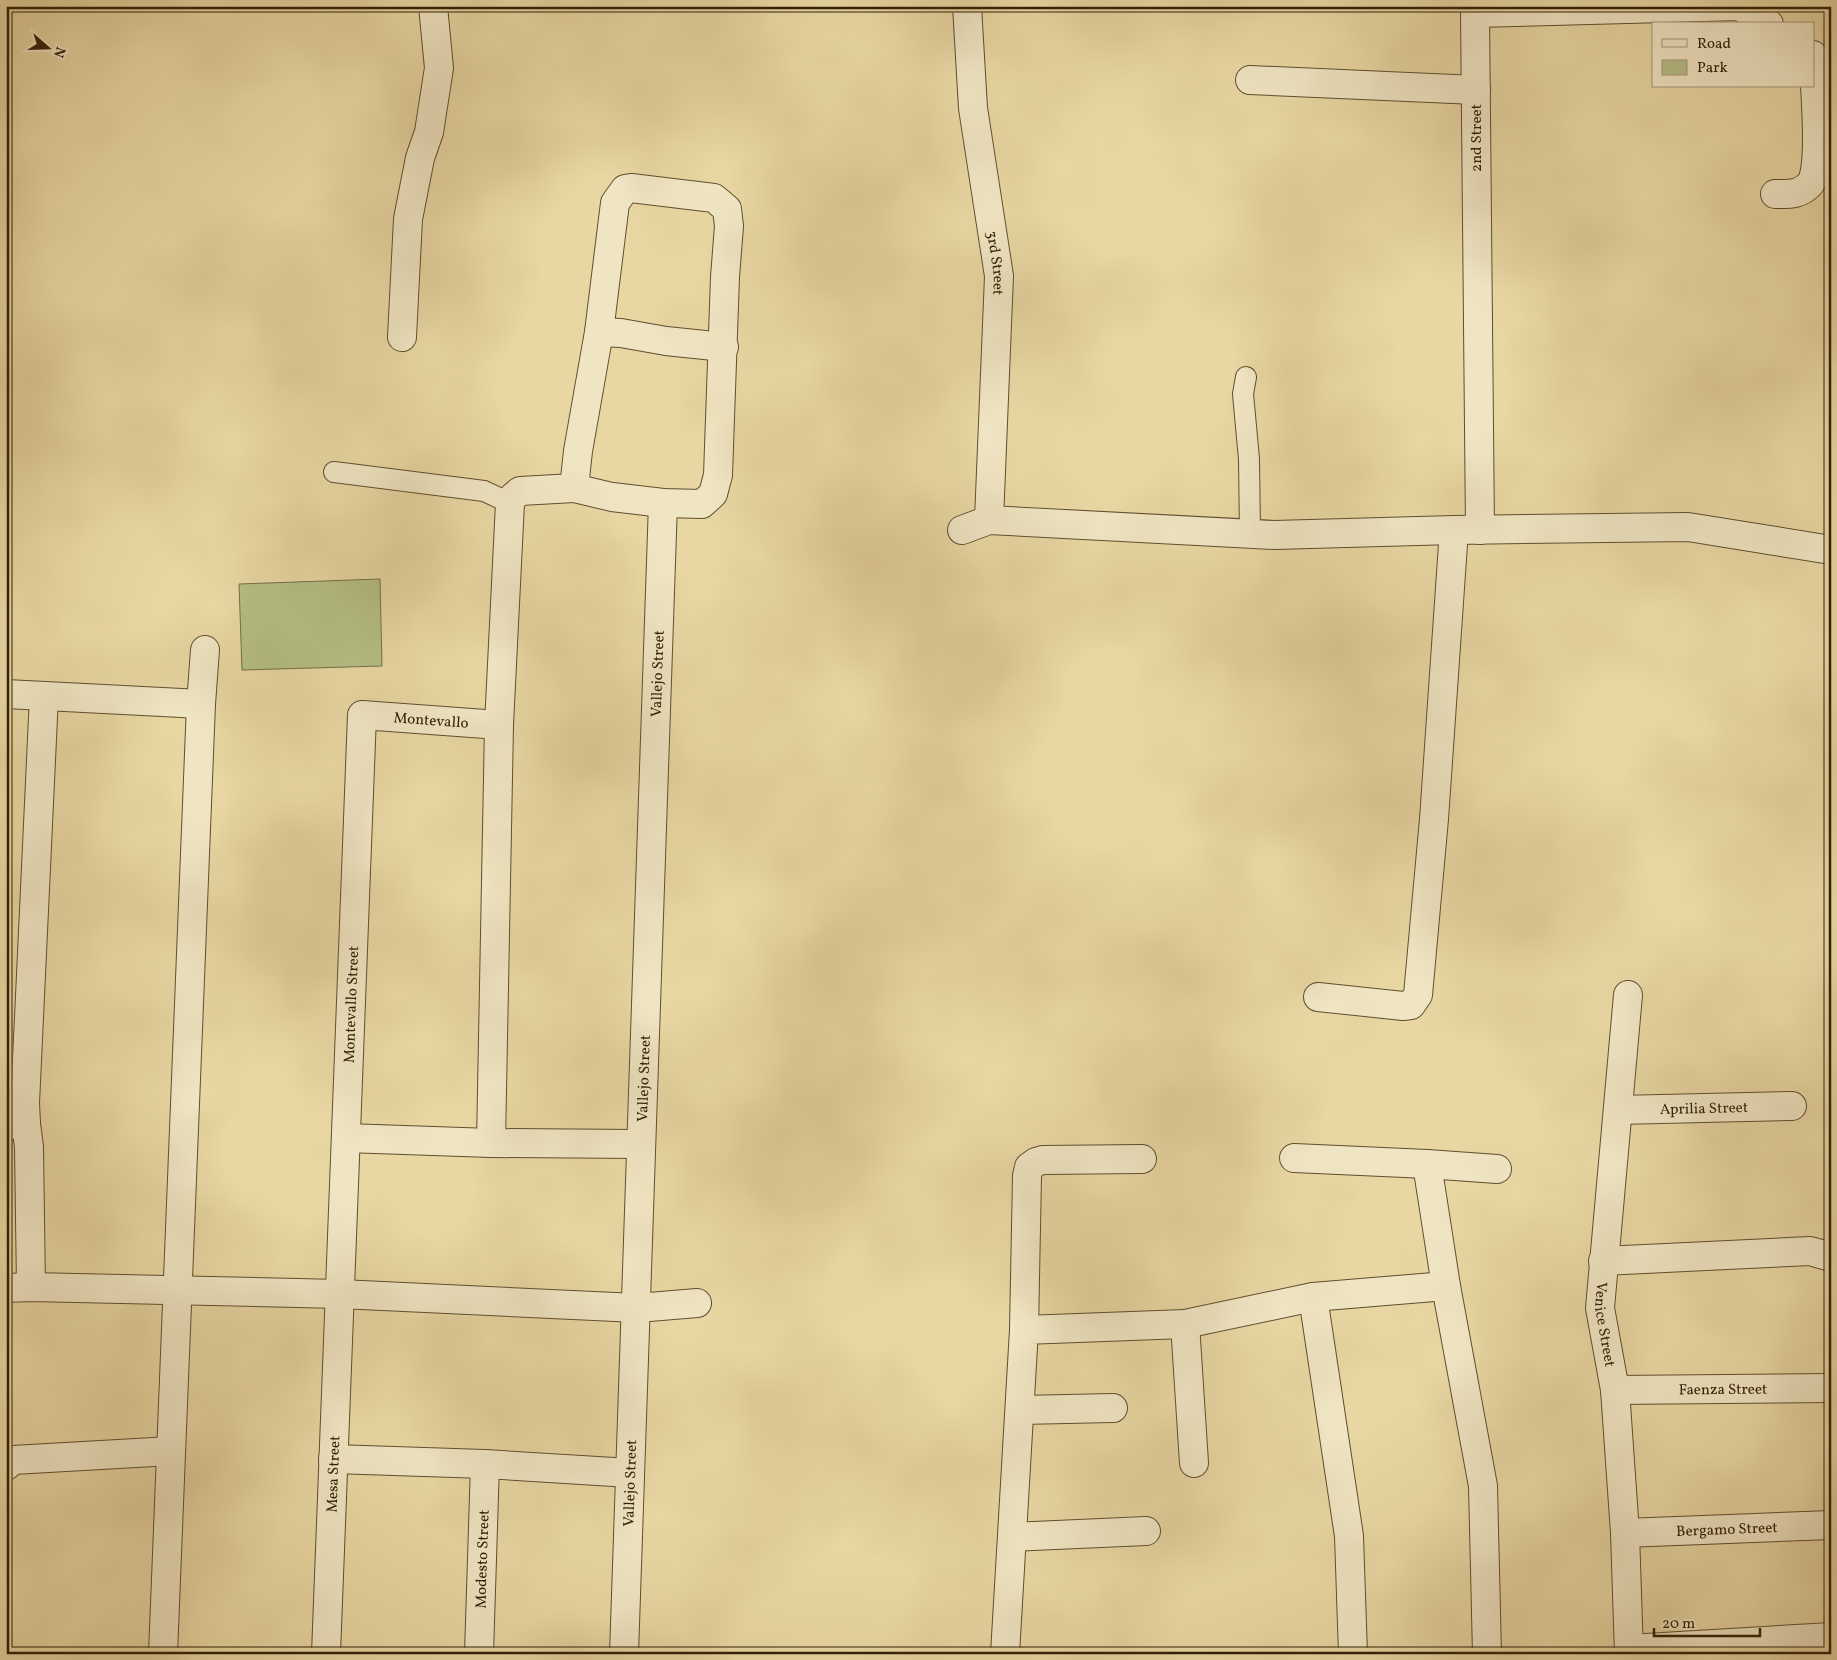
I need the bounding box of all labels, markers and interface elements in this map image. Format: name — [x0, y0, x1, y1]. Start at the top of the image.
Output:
north arrow — [22, 22, 72, 72]
legend — [1652, 22, 1814, 88]
text: Road — [1697, 34, 1731, 55]
text: N — [48, 44, 69, 60]
text: Park — [1697, 58, 1728, 79]
street label: 2nd Street — [1467, 104, 1488, 172]
street label: 3rd Street — [980, 230, 1008, 296]
street label: Vallejo Street — [647, 630, 671, 718]
street label: Montevallo — [393, 708, 469, 735]
street label: Montevallo Street — [340, 945, 365, 1064]
street label: Vallejo Street — [633, 1034, 657, 1122]
street label: Aprilia Street — [1660, 1098, 1748, 1121]
street label: Venice Street — [1588, 1281, 1620, 1369]
street label: Faenza Street — [1679, 1380, 1767, 1401]
street label: Mesa Street — [322, 1435, 346, 1513]
street label: Vallejo Street — [619, 1439, 643, 1527]
street label: Modesto Street — [471, 1509, 496, 1609]
street label: Bergamo Street — [1676, 1518, 1778, 1543]
scale bar — [1654, 1605, 1761, 1637]
text: 20 m — [1662, 1614, 1695, 1635]

